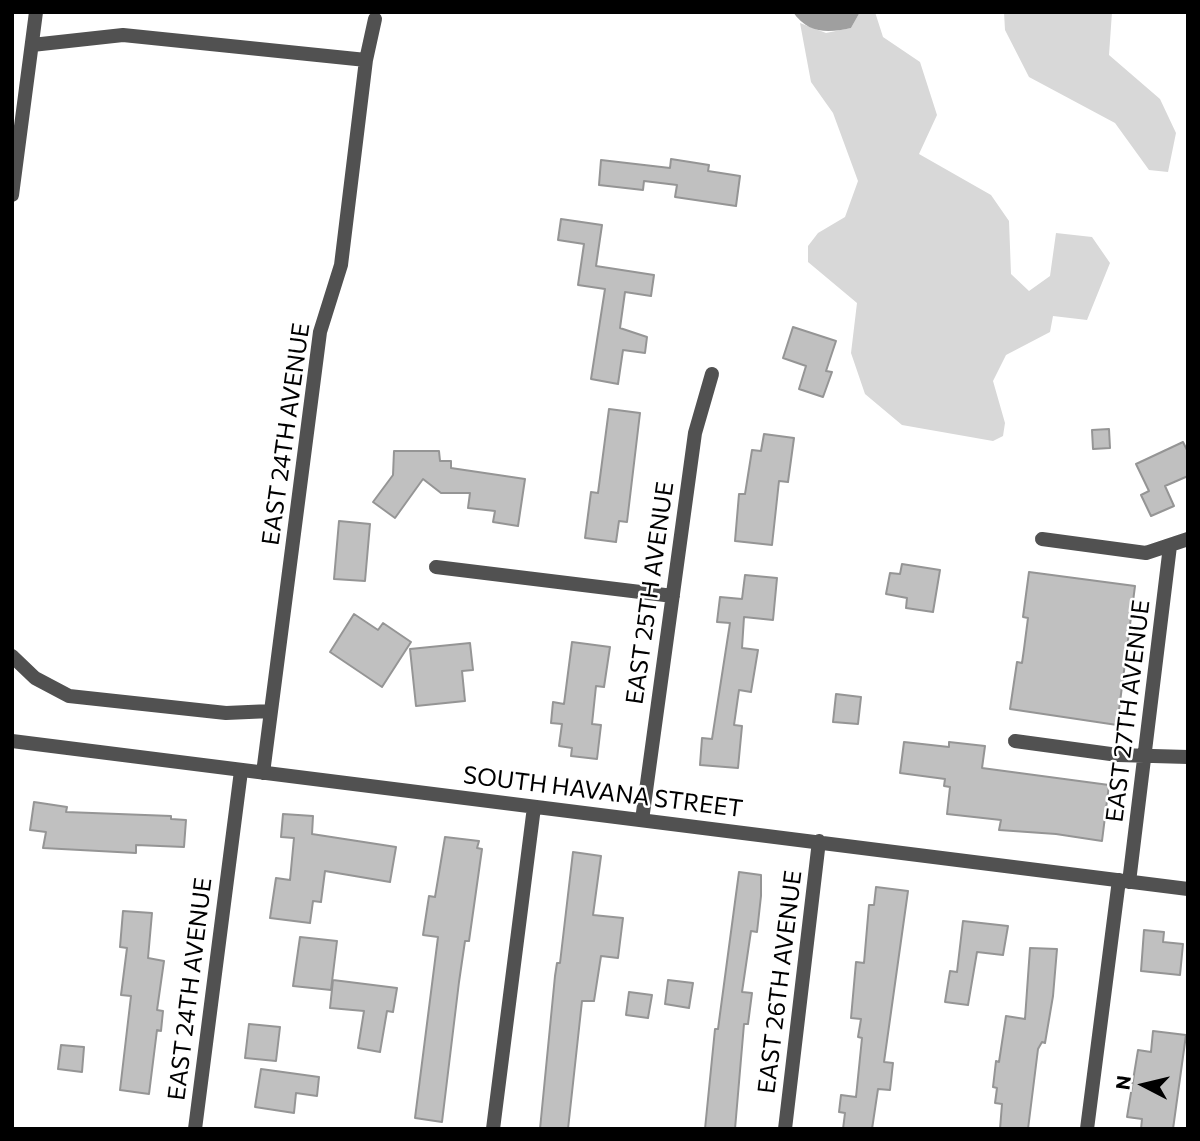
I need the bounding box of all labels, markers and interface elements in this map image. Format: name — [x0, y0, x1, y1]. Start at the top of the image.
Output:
street label: EAST 24TH AVENUE — [256, 321, 316, 547]
street label: EAST 25TH AVENUE — [620, 480, 680, 706]
street label: EAST 27TH AVENUE — [1100, 598, 1156, 824]
street label: SOUTH HAVANA STREET — [461, 761, 745, 823]
street label: EAST 26TH AVENUE — [752, 869, 808, 1095]
street label: EAST 24TH AVENUE — [162, 876, 218, 1102]
north arrow — [1109, 1050, 1179, 1120]
text: N — [1110, 1074, 1135, 1091]

